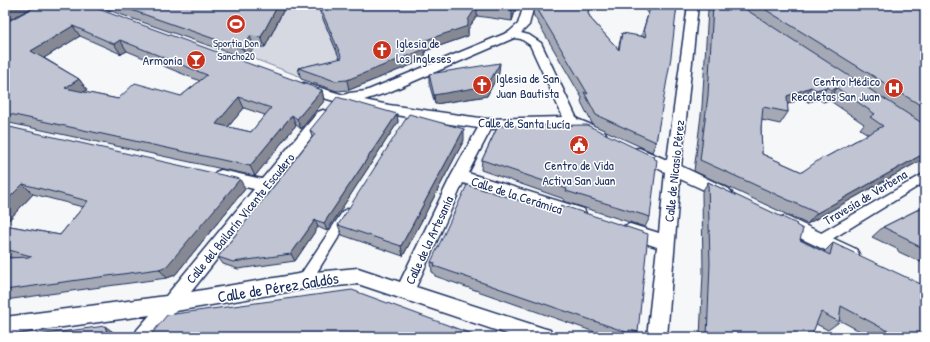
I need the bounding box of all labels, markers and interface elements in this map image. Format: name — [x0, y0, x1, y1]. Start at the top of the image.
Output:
sports icon: Sportia Don Sancho20 — [225, 13, 247, 35]
place label: Iglesia de los Ingleses — [396, 34, 451, 67]
place label: Sportia Don Sancho20 — [213, 36, 259, 63]
church icon: Iglesia de los Ingleses — [371, 39, 393, 61]
bar icon: Armonía — [185, 49, 207, 71]
place label: Armonía — [143, 51, 182, 69]
place label: Iglesia de San Juan Bautista — [496, 69, 560, 102]
place label: Centro Médico Recoletas San Juan — [792, 72, 880, 105]
church icon: Iglesia de San Juan Bautista — [471, 74, 493, 96]
hospital icon: Centro Médico Recoletas San Juan — [883, 77, 905, 99]
street label: Calle de Santa Lucía — [478, 113, 570, 133]
street label: Calle de Nicasio Pérez — [660, 119, 688, 223]
public building icon: Centro de Vida Activa San Juan — [568, 134, 590, 156]
street label: Calle del Bailarín Vicente Escudero — [182, 149, 298, 287]
place label: Centro de Vida Activa San Juan — [543, 156, 616, 189]
street label: Travesía de Verbena — [820, 165, 910, 229]
street label: Calle de la Cerámica — [469, 172, 565, 218]
street label: Calle de la Artesanía — [401, 193, 457, 287]
street label: Calle de Pérez Galdós — [216, 267, 340, 307]

